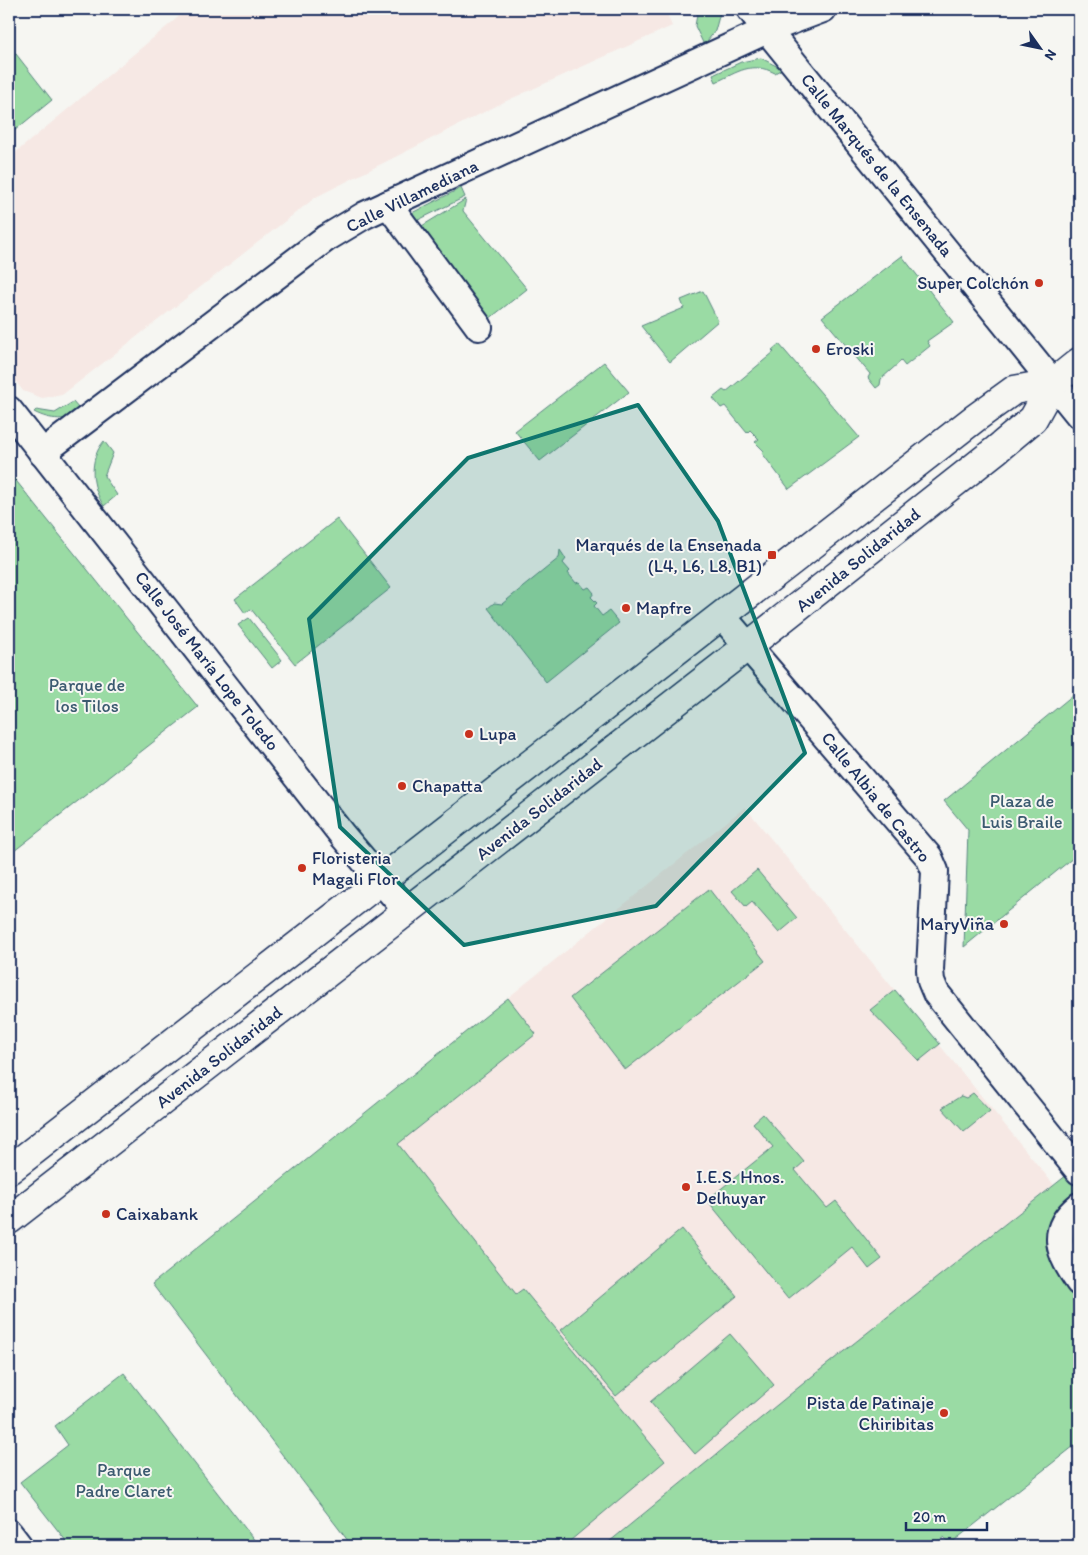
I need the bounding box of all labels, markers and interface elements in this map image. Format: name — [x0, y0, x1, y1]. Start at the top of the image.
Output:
north arrow — [1016, 22, 1066, 72]
text: N — [1041, 46, 1060, 63]
street label: Calle Marqués de la Ensenada — [796, 69, 958, 262]
street label: Calle Villamediana — [342, 154, 482, 238]
place label: Super Colchón — [917, 272, 1029, 294]
marker: Super Colchón — [1033, 277, 1045, 289]
place label: Eroski — [826, 338, 874, 360]
marker: Eroski — [810, 343, 822, 355]
street label: Avenida Solidaridad — [791, 503, 925, 617]
place label: Marqués de la Ensenada (L4, L6, L8, B1) — [576, 534, 763, 577]
marker: Marqués de la Ensenada (L4, L6, L8, B1) — [766, 549, 778, 561]
street label: Calle José María Lope Toledo — [130, 567, 284, 755]
place label: Mapfre — [636, 597, 692, 619]
marker: Mapfre — [620, 602, 632, 614]
park label: Parque de los Tilos — [49, 674, 125, 717]
place label: Lupa — [479, 723, 516, 745]
street label: Calle Albia de Castro — [817, 727, 935, 867]
marker: Lupa — [463, 728, 475, 740]
street label: Avenida Solidaridad — [472, 753, 607, 865]
place label: Chapatta — [412, 775, 483, 797]
marker: Chapatta — [396, 780, 408, 792]
park label: Plaza de Luis Braile — [981, 790, 1063, 833]
place label: Floristeria Magali Flor — [312, 847, 399, 890]
marker: Floristeria Magali Flor — [296, 862, 308, 874]
place label: MaryViña — [920, 913, 995, 935]
marker: MaryViña — [998, 918, 1010, 930]
street label: Avenida Solidaridad — [152, 1001, 287, 1113]
place label: I.E.S. Hnos. Delhuyar — [696, 1166, 784, 1209]
marker: I.E.S. Hnos. Delhuyar — [680, 1181, 692, 1193]
place label: Caixabank — [116, 1203, 199, 1225]
marker: Caixabank — [100, 1208, 112, 1220]
place label: Pista de Patinaje Chiribitas — [807, 1392, 934, 1435]
marker: Pista de Patinaje Chiribitas — [938, 1407, 950, 1419]
park label: Parque Padre Claret — [76, 1459, 173, 1502]
scale bar — [906, 1500, 987, 1532]
text: 20 m — [913, 1508, 947, 1526]

